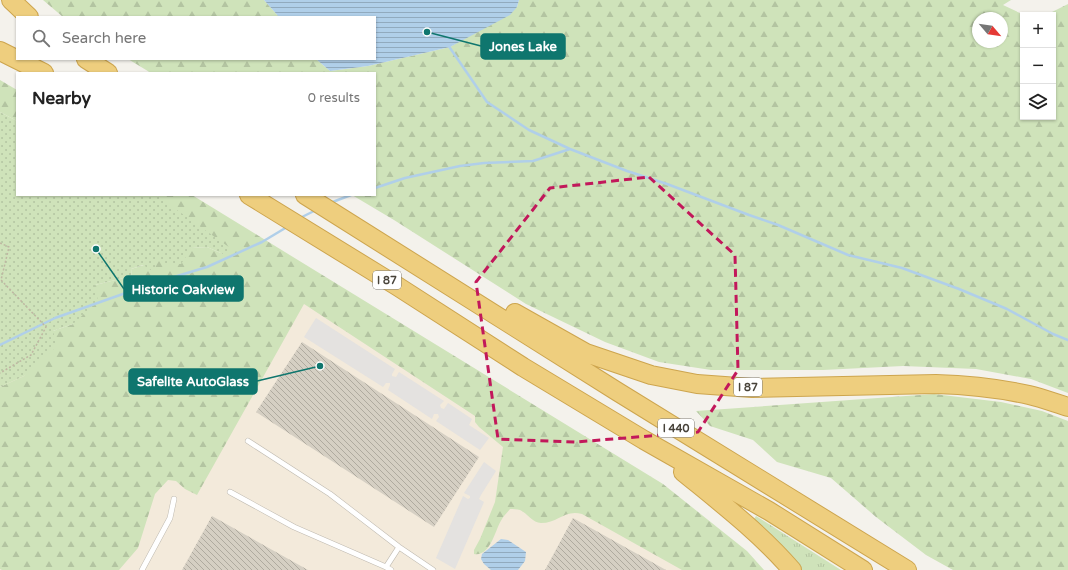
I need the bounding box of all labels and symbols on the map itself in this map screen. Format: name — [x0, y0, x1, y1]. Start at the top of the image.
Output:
north arrow — [972, 12, 1008, 48]
callout: Jones Lake — [481, 34, 565, 59]
text: Jones Lake — [488, 39, 558, 55]
road number: I 87 — [373, 271, 401, 289]
callout: Historic Oakview — [124, 276, 243, 301]
text: Historic Oakview — [132, 282, 235, 298]
callout: Safelite AutoGlass — [129, 369, 257, 394]
text: Safelite AutoGlass — [137, 374, 249, 390]
road number: I 87 — [734, 378, 762, 396]
road number: I 440 — [658, 419, 694, 437]

